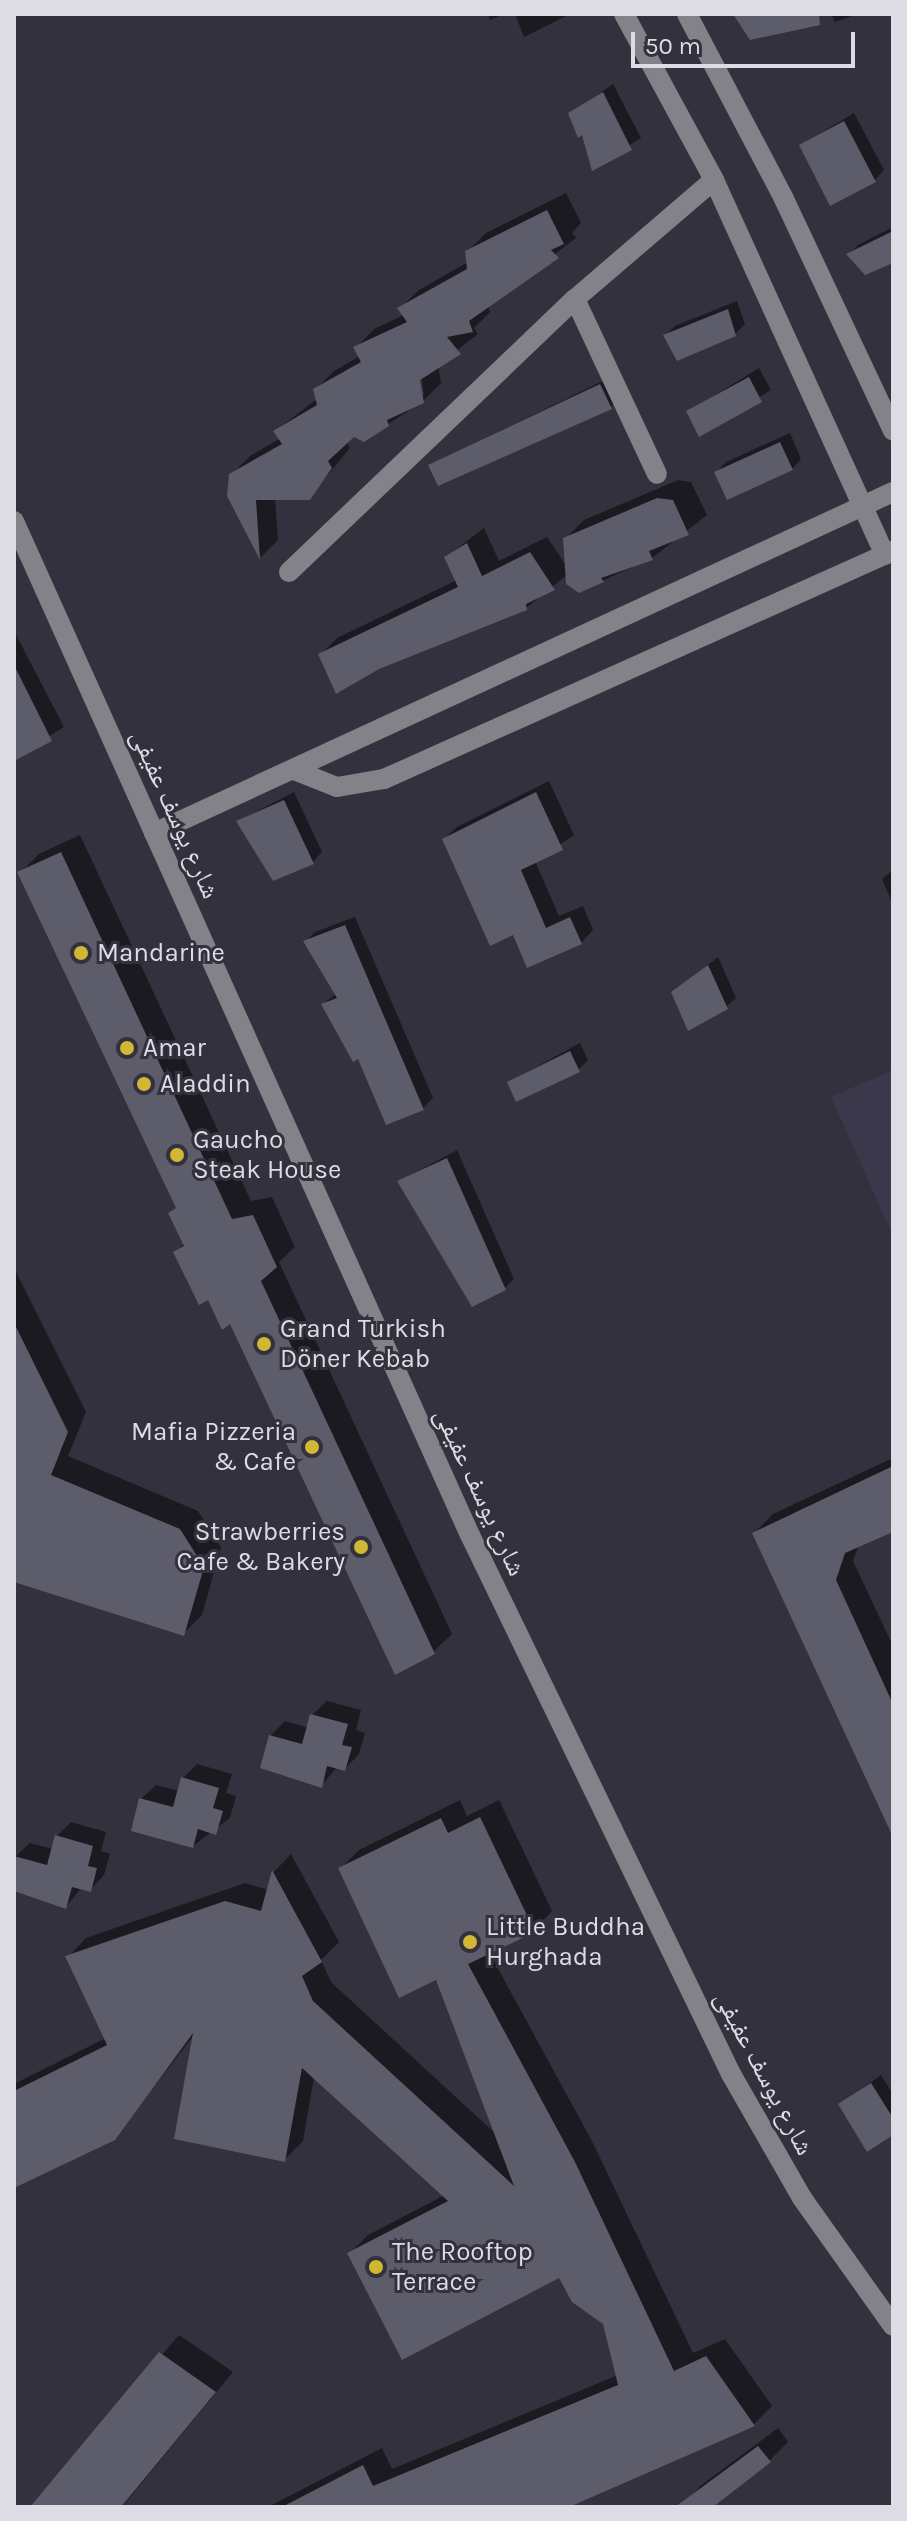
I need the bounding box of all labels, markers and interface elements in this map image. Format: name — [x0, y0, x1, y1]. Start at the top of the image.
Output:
scale bar — [635, 16, 859, 66]
text: 50 m — [645, 32, 701, 60]
street label: شارع يوسف عفيفى — [124, 725, 226, 903]
place label: Mandarine — [97, 937, 225, 969]
marker: Mandarine — [72, 944, 90, 962]
place label: Amar — [143, 1032, 206, 1064]
marker: Amar — [118, 1039, 136, 1057]
place label: Aladdin — [160, 1068, 251, 1100]
marker: Aladdin — [135, 1075, 153, 1093]
place label: Gaucho Steak House — [193, 1124, 341, 1186]
marker: Gaucho Steak House — [168, 1146, 186, 1164]
place label: Grand Turkish Döner Kebab — [280, 1313, 446, 1374]
marker: Grand Turkish Döner Kebab — [255, 1335, 273, 1353]
street label: شارع يوسف عفيفى — [427, 1403, 533, 1581]
place label: Mafia Pizzeria & Cafe — [131, 1416, 296, 1478]
marker: Mafia Pizzeria & Cafe — [303, 1438, 321, 1456]
place label: Strawberries Cafe & Bakery — [176, 1516, 345, 1578]
marker: Strawberries Cafe & Bakery — [352, 1538, 370, 1556]
place label: Little Buddha Hurghada — [486, 1911, 645, 1972]
marker: Little Buddha Hurghada — [461, 1933, 479, 1951]
street label: شارع يوسف عفيفى — [708, 1985, 820, 2161]
place label: The Rooftop Terrace — [392, 2236, 533, 2298]
marker: The Rooftop Terrace — [367, 2258, 385, 2276]

